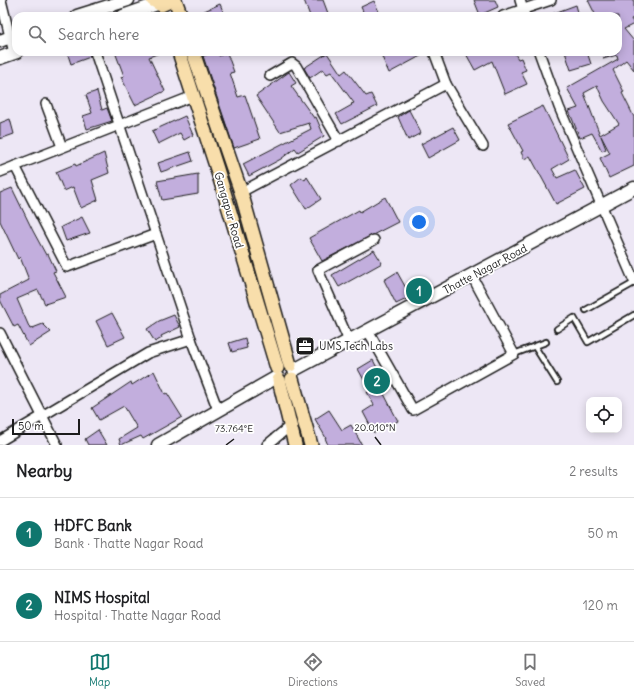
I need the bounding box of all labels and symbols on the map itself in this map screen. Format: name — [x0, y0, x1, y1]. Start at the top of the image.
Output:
street label: Gangapur Road — [211, 170, 247, 250]
your location — [409, 212, 429, 232]
street label: Thatte Nagar Road — [441, 241, 530, 297]
pin: 1 — [406, 276, 432, 306]
office icon: UMS Tech Labs — [294, 335, 316, 357]
place label: UMS Tech Labs — [319, 339, 393, 353]
pin: 2 — [364, 366, 390, 396]
scale bar — [12, 417, 80, 436]
text: 20.010°N — [354, 421, 396, 434]
text: 73.764°E — [215, 422, 253, 435]

